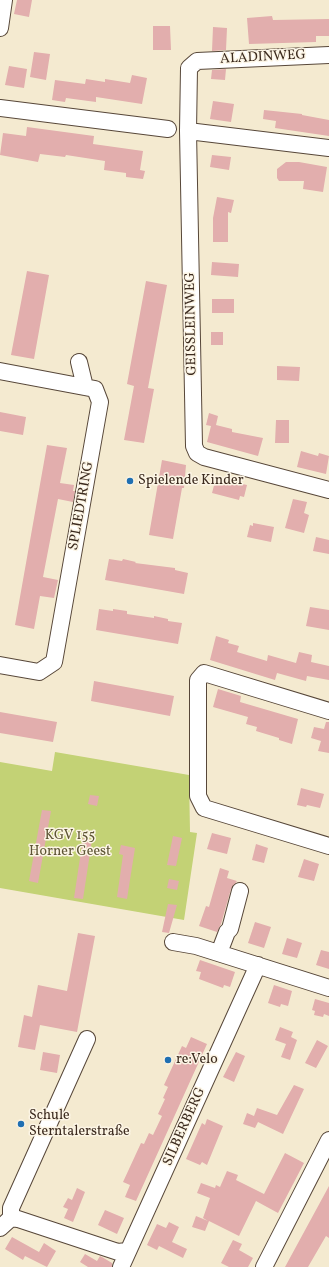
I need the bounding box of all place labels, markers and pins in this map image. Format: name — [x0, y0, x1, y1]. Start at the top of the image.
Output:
place label: Spielende Kinder — [138, 473, 244, 489]
marker: Spielende Kinder — [125, 476, 135, 486]
place label: re:Velo — [176, 1052, 218, 1068]
marker: re:Velo — [163, 1055, 173, 1065]
place label: Schule Sterntalerstraße — [29, 1108, 130, 1140]
marker: Schule Sterntalerstraße — [16, 1119, 26, 1129]

